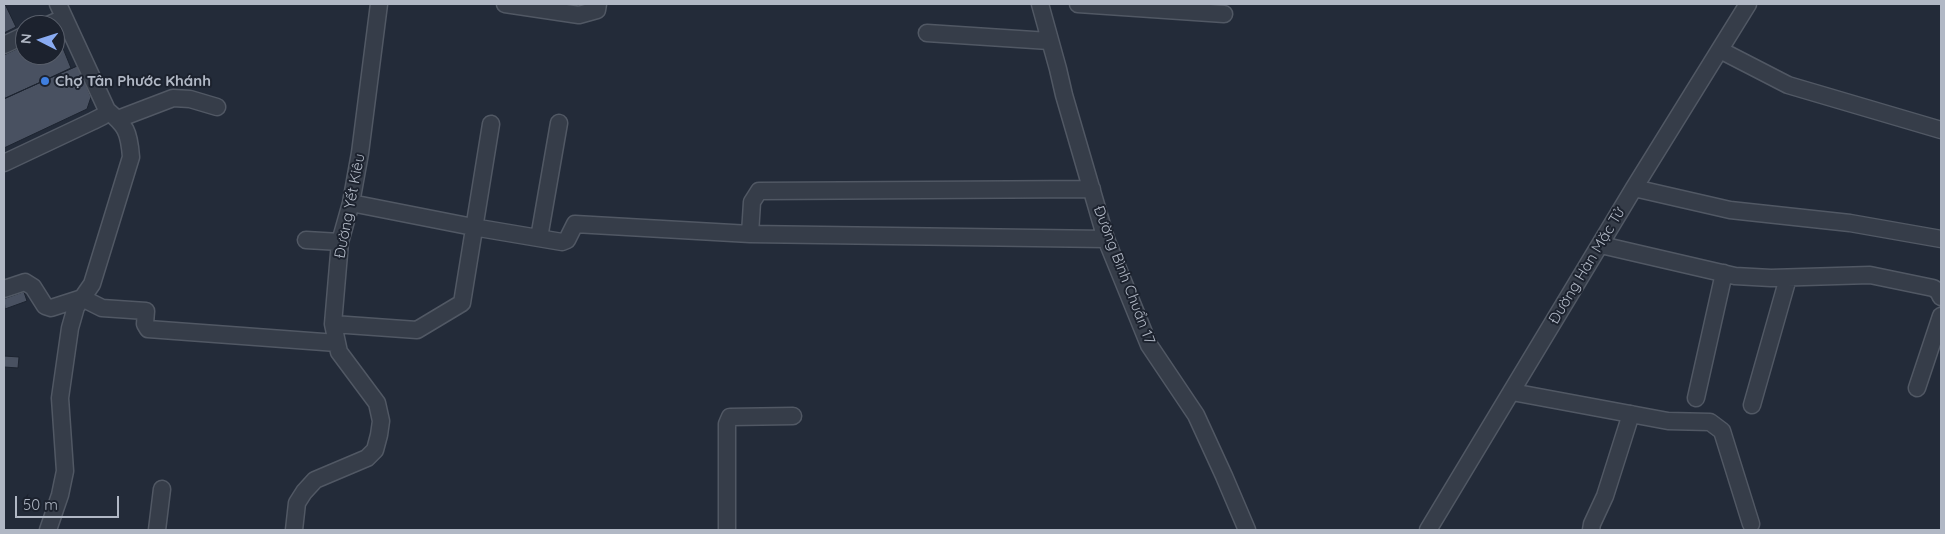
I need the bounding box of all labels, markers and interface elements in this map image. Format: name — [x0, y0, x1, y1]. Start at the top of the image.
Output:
north arrow — [15, 15, 65, 65]
text: N — [17, 33, 35, 45]
place label: Chợ Tân Phước Khánh — [55, 72, 211, 90]
marker: Chợ Tân Phước Khánh — [39, 75, 51, 87]
street label: Đường Yết Kiêu — [331, 152, 369, 260]
street label: Đường Bình Chuẩn 17 — [1089, 203, 1159, 347]
street label: Đường Hàn Mặc Tử — [1545, 205, 1629, 327]
scale bar — [18, 486, 121, 518]
text: 50 m — [23, 495, 58, 514]

